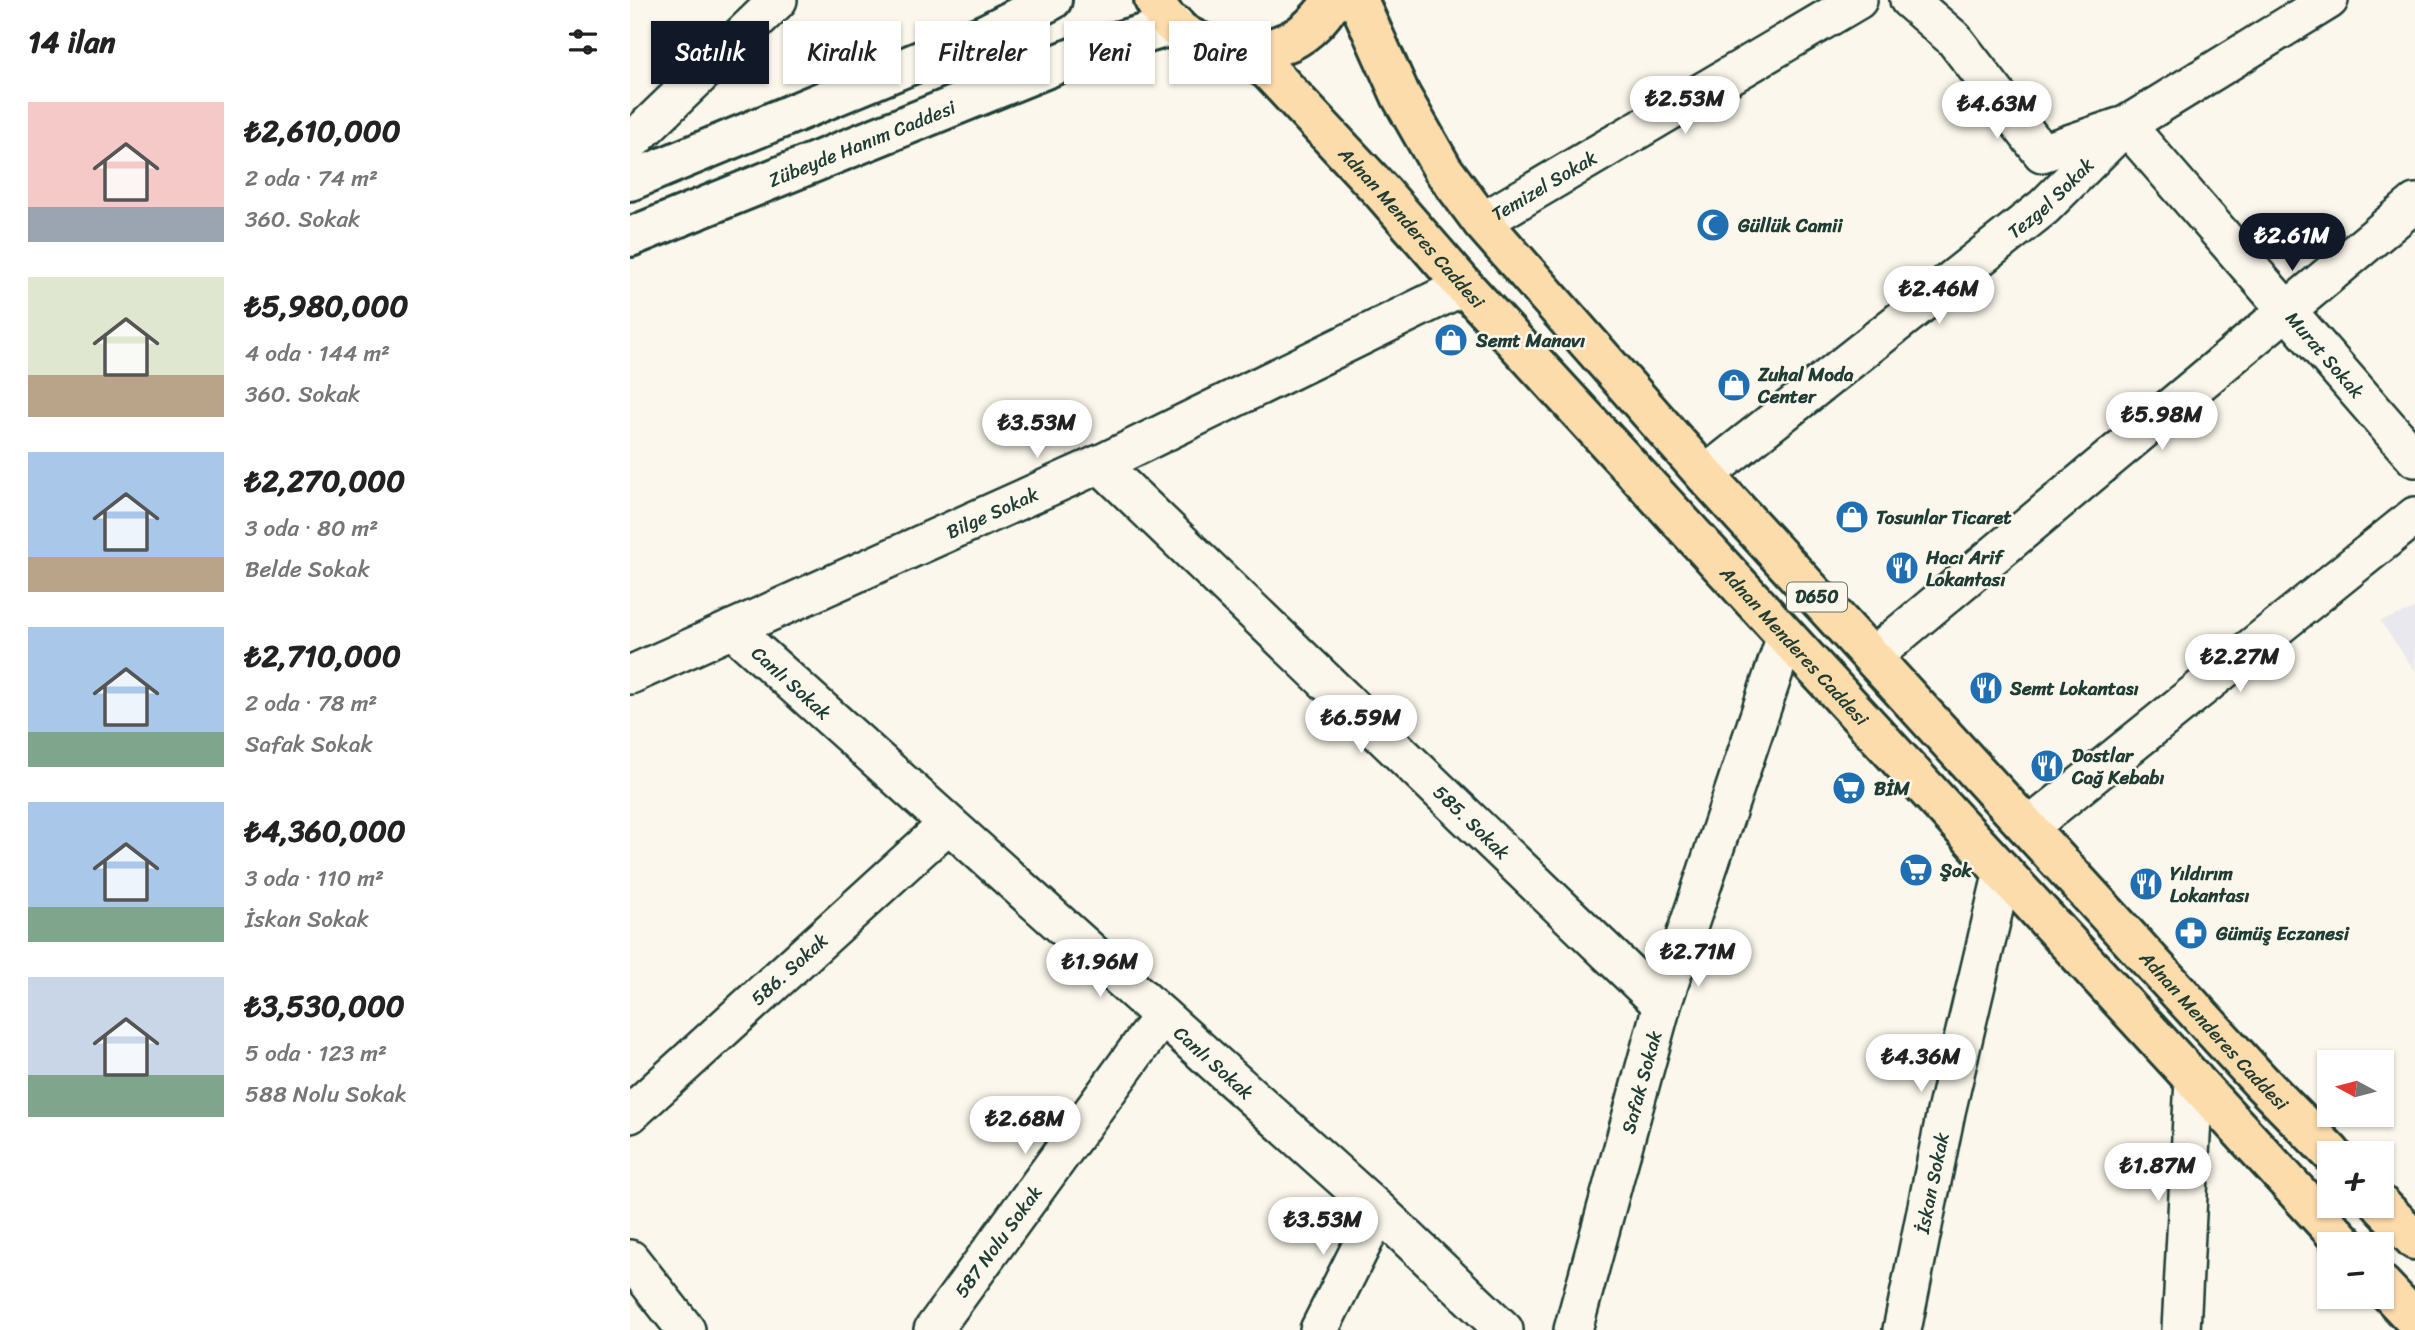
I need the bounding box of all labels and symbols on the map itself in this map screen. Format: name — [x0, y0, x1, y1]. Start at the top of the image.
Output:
pin: ₺2.53M — [1628, 76, 1742, 136]
pin: ₺4.63M — [1940, 82, 2054, 141]
street label: Zübeyde Hanım Caddesi — [763, 90, 961, 196]
street label: Adnan Menderes Caddesi — [1330, 138, 1494, 317]
street label: Temizel Sokak — [1485, 141, 1603, 230]
street label: Tezgel Sokak — [2000, 149, 2102, 247]
mosque icon: Güllük Camii — [1694, 206, 1732, 244]
place label: Güllük Camii — [1737, 209, 1843, 242]
pin: ₺2.61M — [2235, 214, 2349, 273]
pin: ₺2.46M — [1882, 266, 1996, 326]
street label: Murat Sokak — [2278, 303, 2374, 407]
shop icon: Semt Manavı — [1432, 321, 1470, 359]
place label: Semt Manavı — [1475, 324, 1585, 357]
place label: Zuhal Moda Center — [1757, 358, 1854, 413]
shop icon: Zuhal Moda Center — [1715, 366, 1753, 404]
pin: ₺5.98M — [2105, 392, 2219, 452]
pin: ₺3.53M — [980, 400, 1094, 460]
street label: Bilge Sokak — [941, 477, 1045, 548]
shop icon: Tosunlar Ticaret — [1833, 498, 1871, 536]
place label: Tosunlar Ticaret — [1876, 501, 2012, 534]
place label: Hacı Arif Lokantası — [1925, 541, 2005, 596]
restaurant icon: Hacı Arif Lokantası — [1883, 549, 1921, 587]
street label: Adnan Menderes Caddesi — [1711, 557, 1878, 734]
road number: D650 — [1787, 582, 1847, 612]
pin: ₺2.27M — [2183, 634, 2297, 694]
street label: Canlı Sokak — [744, 637, 839, 728]
restaurant icon: Semt Lokantası — [1967, 669, 2005, 707]
place label: Semt Lokantası — [2009, 672, 2139, 705]
pin: ₺6.59M — [1304, 696, 1418, 755]
place label: Dostlar Cağ Kebabı — [2071, 739, 2165, 794]
restaurant icon: Dostlar Cağ Kebabı — [2028, 747, 2066, 785]
supermarket icon: BİM — [1830, 769, 1868, 807]
place label: BİM — [1874, 772, 1911, 805]
street label: 585. Sokak — [1425, 776, 1518, 867]
supermarket icon: Şok — [1897, 851, 1935, 889]
place label: Şok — [1939, 854, 1973, 887]
place label: Yıldırım Lokantası — [2170, 857, 2249, 912]
restaurant icon: Yıldırım Lokantası — [2127, 865, 2165, 903]
pharmacy icon: Gümüş Eczanesi — [2172, 914, 2210, 952]
place label: Gümüş Eczanesi — [2215, 917, 2350, 950]
street label: 586. Sokak — [742, 925, 835, 1014]
pin: ₺2.71M — [1641, 930, 1755, 989]
pin: ₺1.96M — [1043, 940, 1157, 999]
street label: Adnan Menderes Caddesi — [2131, 942, 2297, 1119]
street label: Canlı Sokak — [1166, 1017, 1261, 1108]
street label: Safak Sokak — [1611, 1026, 1671, 1137]
pin: ₺4.36M — [1864, 1034, 1978, 1094]
north arrow — [2317, 1050, 2394, 1127]
pin: ₺2.68M — [968, 1096, 1082, 1156]
street label: İskan Sokak — [1905, 1129, 1958, 1237]
pin: ₺1.87M — [2101, 1144, 2215, 1203]
street label: 587 Nolu Sokak — [945, 1178, 1050, 1305]
pin: ₺3.53M — [1266, 1198, 1380, 1257]

